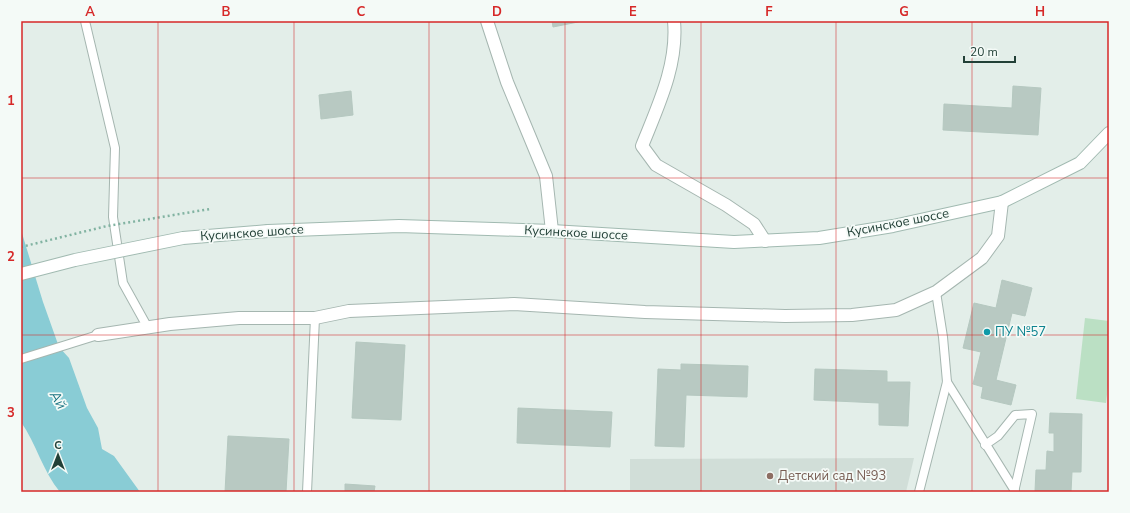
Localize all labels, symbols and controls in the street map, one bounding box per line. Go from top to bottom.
text: A [85,3,95,21]
text: B [222,3,231,21]
text: C [357,3,366,21]
text: D [492,3,502,21]
text: E [629,3,637,21]
text: F [765,3,773,21]
text: G [899,3,909,21]
text: H [1035,3,1045,21]
scale bar [964,38,1015,64]
text: 20 m [970,44,998,60]
text: 1 [7,92,15,110]
street label: Кусинское шоссе [845,204,951,242]
street label: Кусинское шоссе [200,220,304,246]
street label: Кусинское шоссе [524,221,628,245]
text: 2 [7,248,15,266]
place label: ПУ №57 [995,323,1046,341]
marker: ПУ №57 [982,327,992,337]
water label: Ай [45,386,71,413]
text: 3 [7,404,15,422]
north arrow [38,435,78,475]
text: С [54,438,62,453]
place label: Детский сад №93 [778,467,886,485]
marker: Детский сад №93 [765,471,775,481]

